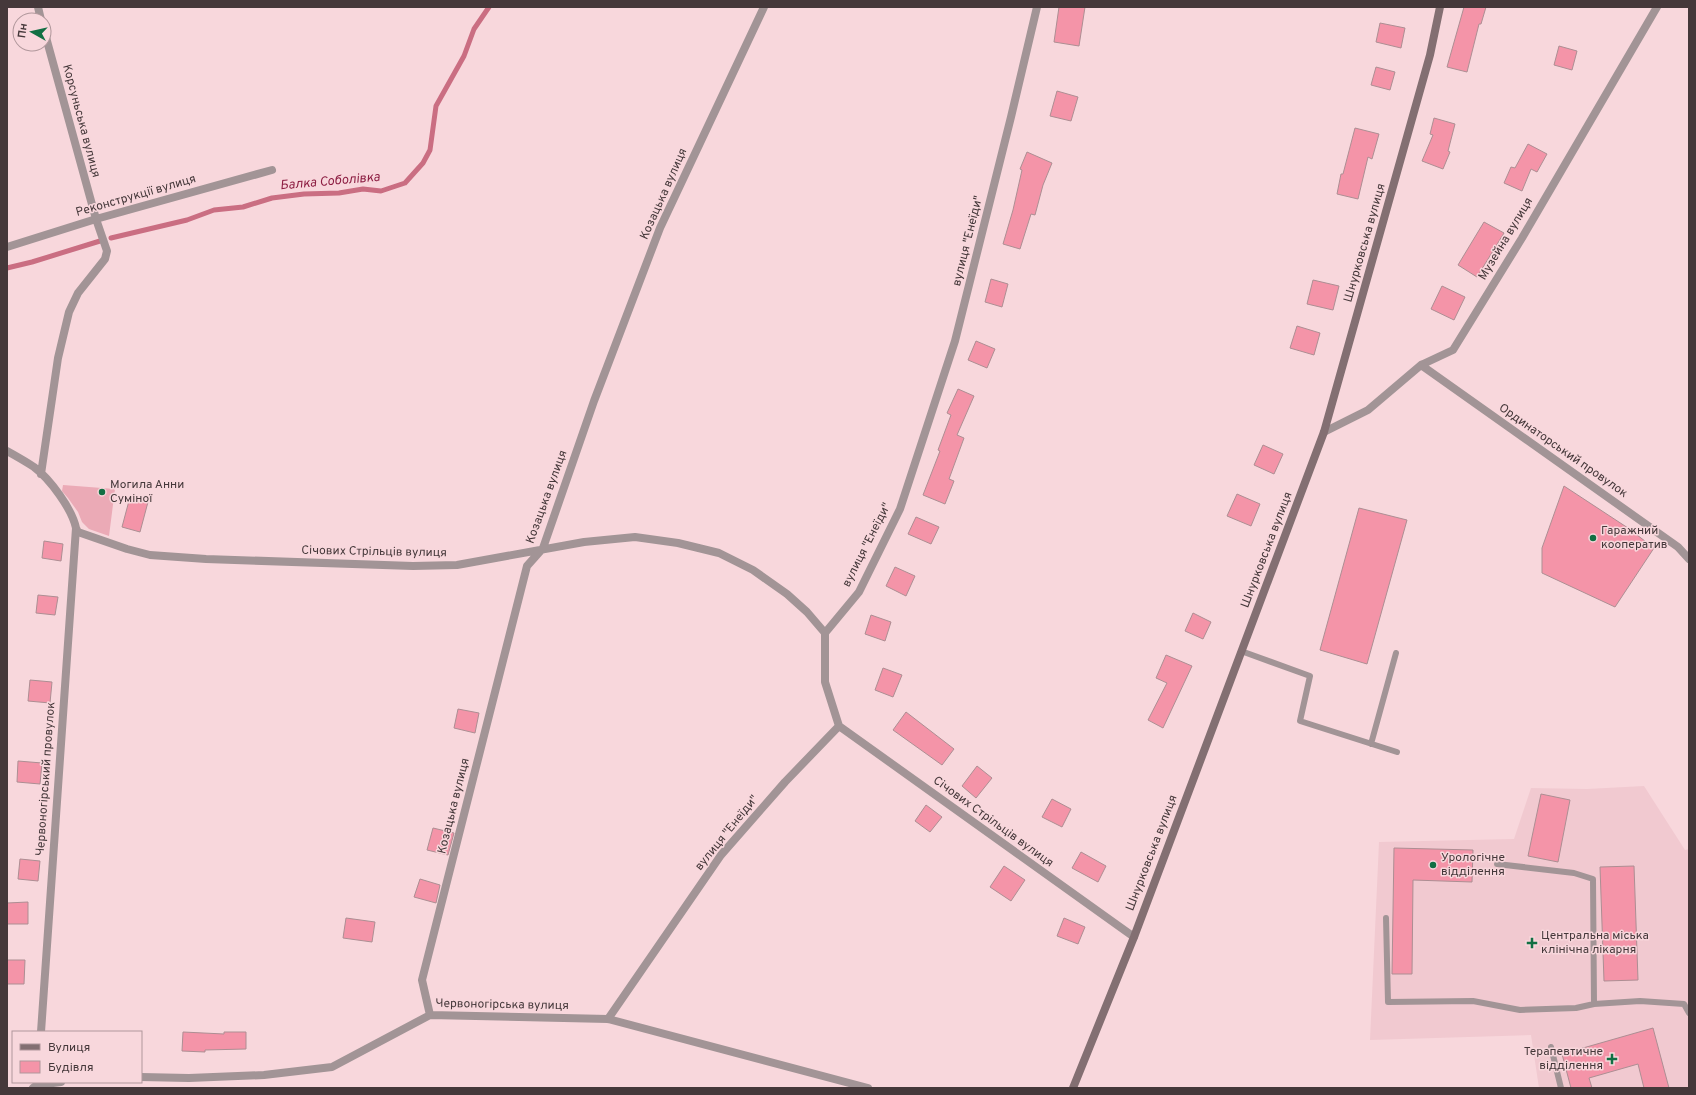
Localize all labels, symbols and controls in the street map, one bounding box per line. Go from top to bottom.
north arrow [12,12,52,52]
text: Пн [15,22,31,39]
street label: Корсуньська вулиця [58,63,104,179]
street label: Козацька вулиця [637,146,691,242]
water label: Балка Соболівка [279,170,381,194]
street label: Реконструкції вулиця [74,171,198,221]
street label: Шнурковська вулиця [1340,182,1390,304]
street label: вулиця "Енеїди" [949,194,987,288]
street label: Музейна вулиця [1475,195,1537,283]
street label: Ординаторський провулок [1495,400,1631,502]
street label: Козацька вулиця [523,448,571,546]
place label: Могила Анни Суміної [110,477,184,507]
marker: Могила Анни Суміної [97,487,107,497]
street label: Шнурковська вулиця [1238,490,1296,610]
street label: вулиця "Енеїди" [839,500,895,590]
place label: Гаражний кооператив [1601,523,1667,553]
marker: Гаражний кооператив [1588,533,1598,543]
street label: Січових Стрільців вулиця [301,543,447,561]
street label: Червоногірський провулок [33,701,59,857]
street label: Козацька вулиця [434,756,474,856]
street label: Січових Стрільців вулиця [929,773,1057,871]
street label: вулиця "Енеїди" [692,792,762,874]
street label: Шнурковська вулиця [1123,793,1181,913]
place label: Урологічне відділення [1441,850,1505,880]
marker: Урологічне відділення [1428,860,1438,870]
place label: Центральна міська клінічна лікарня [1541,928,1649,958]
marker: Центральна міська клінічна лікарня [1526,937,1538,949]
street label: Червоногірська вулиця [435,996,569,1014]
legend [12,1031,142,1083]
text: Вулиця [48,1040,90,1056]
place label: Терапевтичне відділення [1524,1044,1603,1074]
marker: Терапевтичне відділення [1606,1053,1618,1065]
text: Будівля [48,1060,94,1076]

